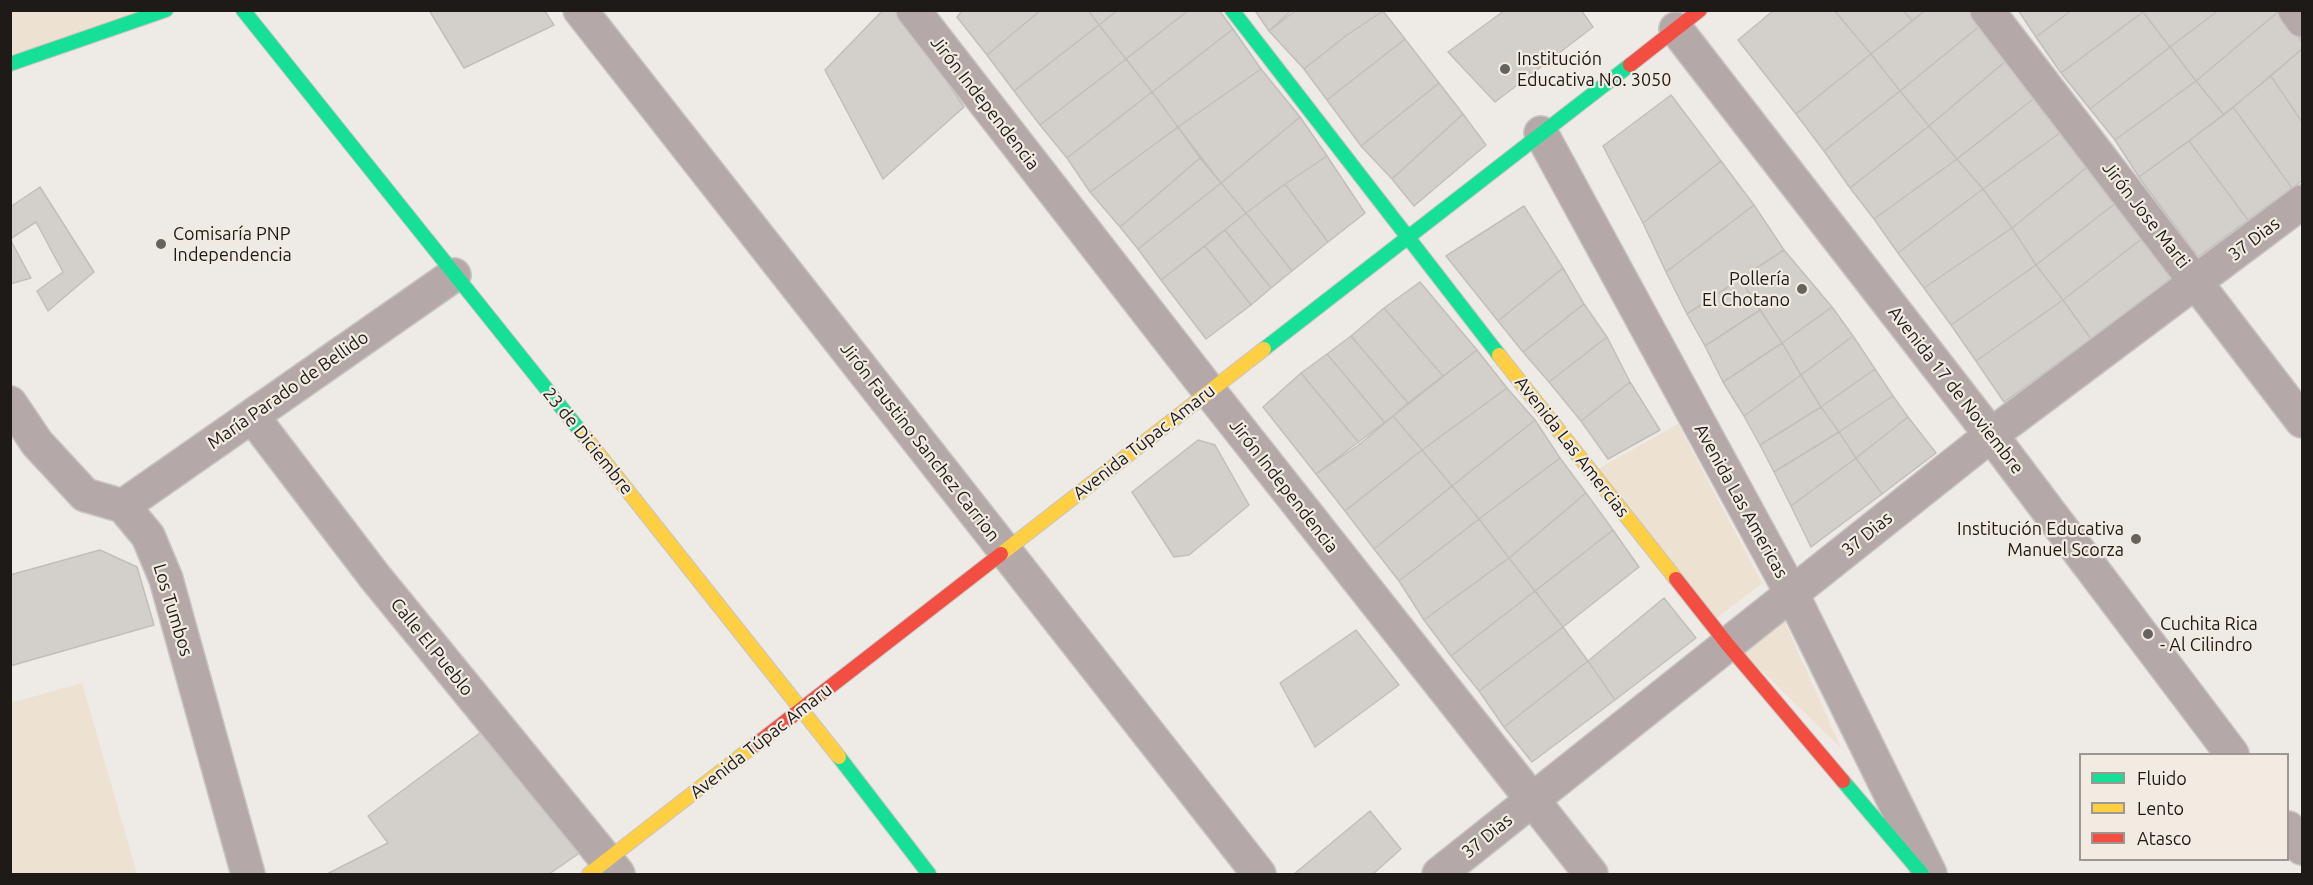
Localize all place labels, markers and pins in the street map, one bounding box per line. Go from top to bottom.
place label: Institución Educativa No. 3050 [1517,48,1671,90]
marker: Institución Educativa No. 3050 [1498,62,1512,76]
place label: Comisaría PNP Independencia [173,223,292,266]
marker: Comisaría PNP Independencia [154,237,168,251]
place label: Pollería El Chotano [1702,268,1790,310]
marker: Pollería El Chotano [1795,282,1809,296]
place label: Institución Educativa Manuel Scorza [1957,518,2124,560]
marker: Institución Educativa Manuel Scorza [2129,532,2143,546]
place label: Cuchita Rica - Al Cilindro [2160,613,2258,656]
marker: Cuchita Rica - Al Cilindro [2141,627,2155,641]

